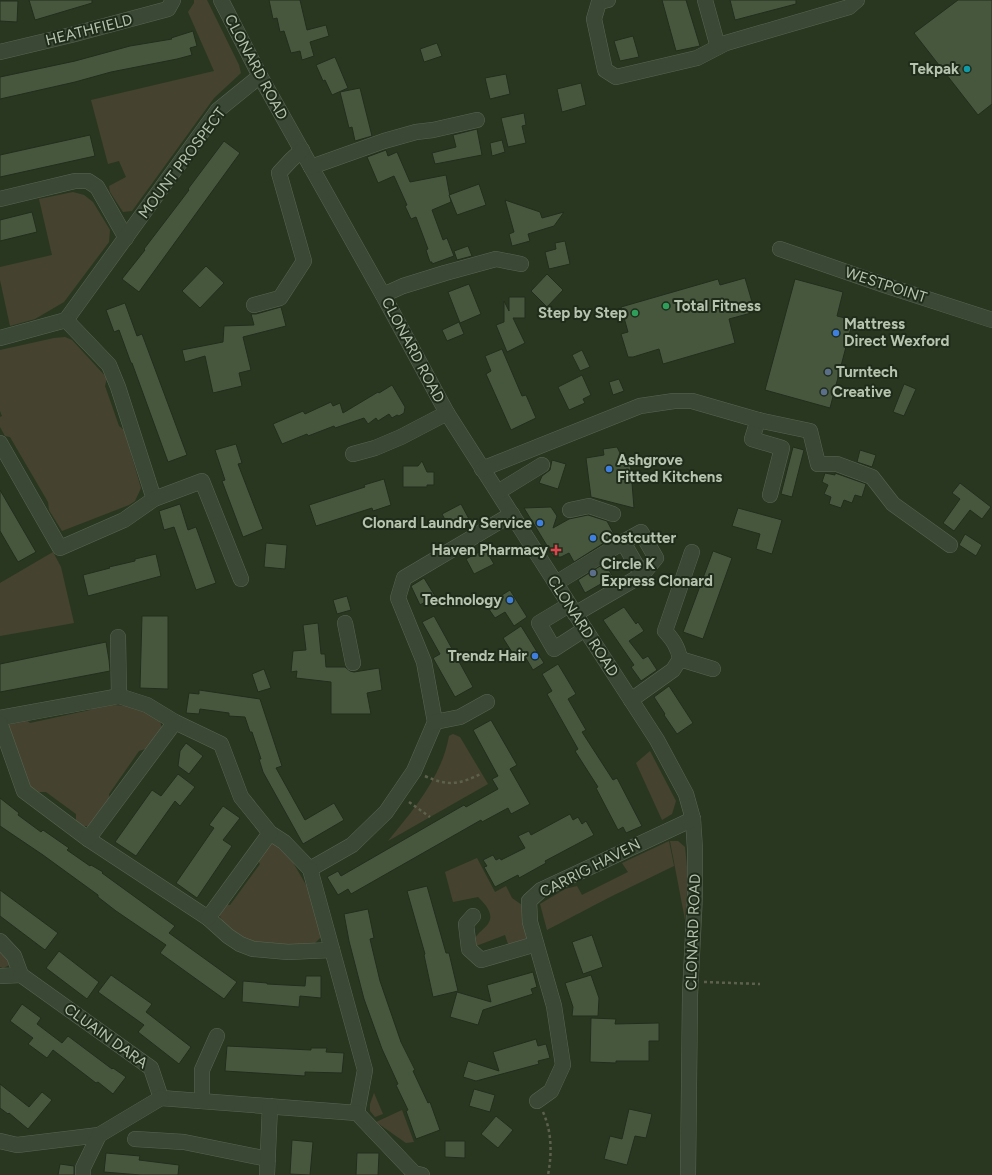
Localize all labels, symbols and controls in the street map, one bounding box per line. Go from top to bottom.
street label: HEATHFIELD [44,11,134,49]
street label: CLONARD ROAD [221,11,291,123]
place label: Tekpak [910,60,959,78]
marker: Tekpak [962,64,972,74]
street label: MOUNT PROSPECT [134,103,230,222]
street label: WESTPOINT [843,263,930,307]
street label: CLONARD ROAD [378,294,448,406]
place label: Total Fitness [674,297,761,315]
marker: Total Fitness [661,301,671,311]
place label: Step by Step [538,304,627,322]
marker: Step by Step [630,308,640,318]
place label: Mattress Direct Wexford [844,315,950,350]
marker: Mattress Direct Wexford [831,328,841,338]
place label: Turntech [836,363,898,381]
marker: Turntech [823,367,833,377]
place label: Creative [832,383,892,401]
marker: Creative [819,387,829,397]
place label: Ashgrove Fitted Kitchens [617,451,722,486]
marker: Ashgrove Fitted Kitchens [604,464,614,474]
place label: Clonard Laundry Service [362,514,533,532]
marker: Clonard Laundry Service [535,518,545,528]
place label: Costcutter [601,529,676,547]
marker: Costcutter [588,533,598,543]
place label: Haven Pharmacy [432,541,548,559]
marker: Haven Pharmacy [551,545,561,555]
place label: Circle K Express Clonard [601,555,713,590]
marker: Circle K Express Clonard [588,568,598,578]
street label: CLONARD ROAD [544,572,622,680]
place label: Technology [422,591,502,609]
marker: Technology [505,595,515,605]
place label: Trendz Hair [448,647,527,665]
marker: Trendz Hair [530,651,540,661]
street label: CARRIG HAVEN [537,835,643,901]
street label: CLONARD ROAD [682,873,704,991]
street label: CLUAIN DARA [61,1000,151,1072]

